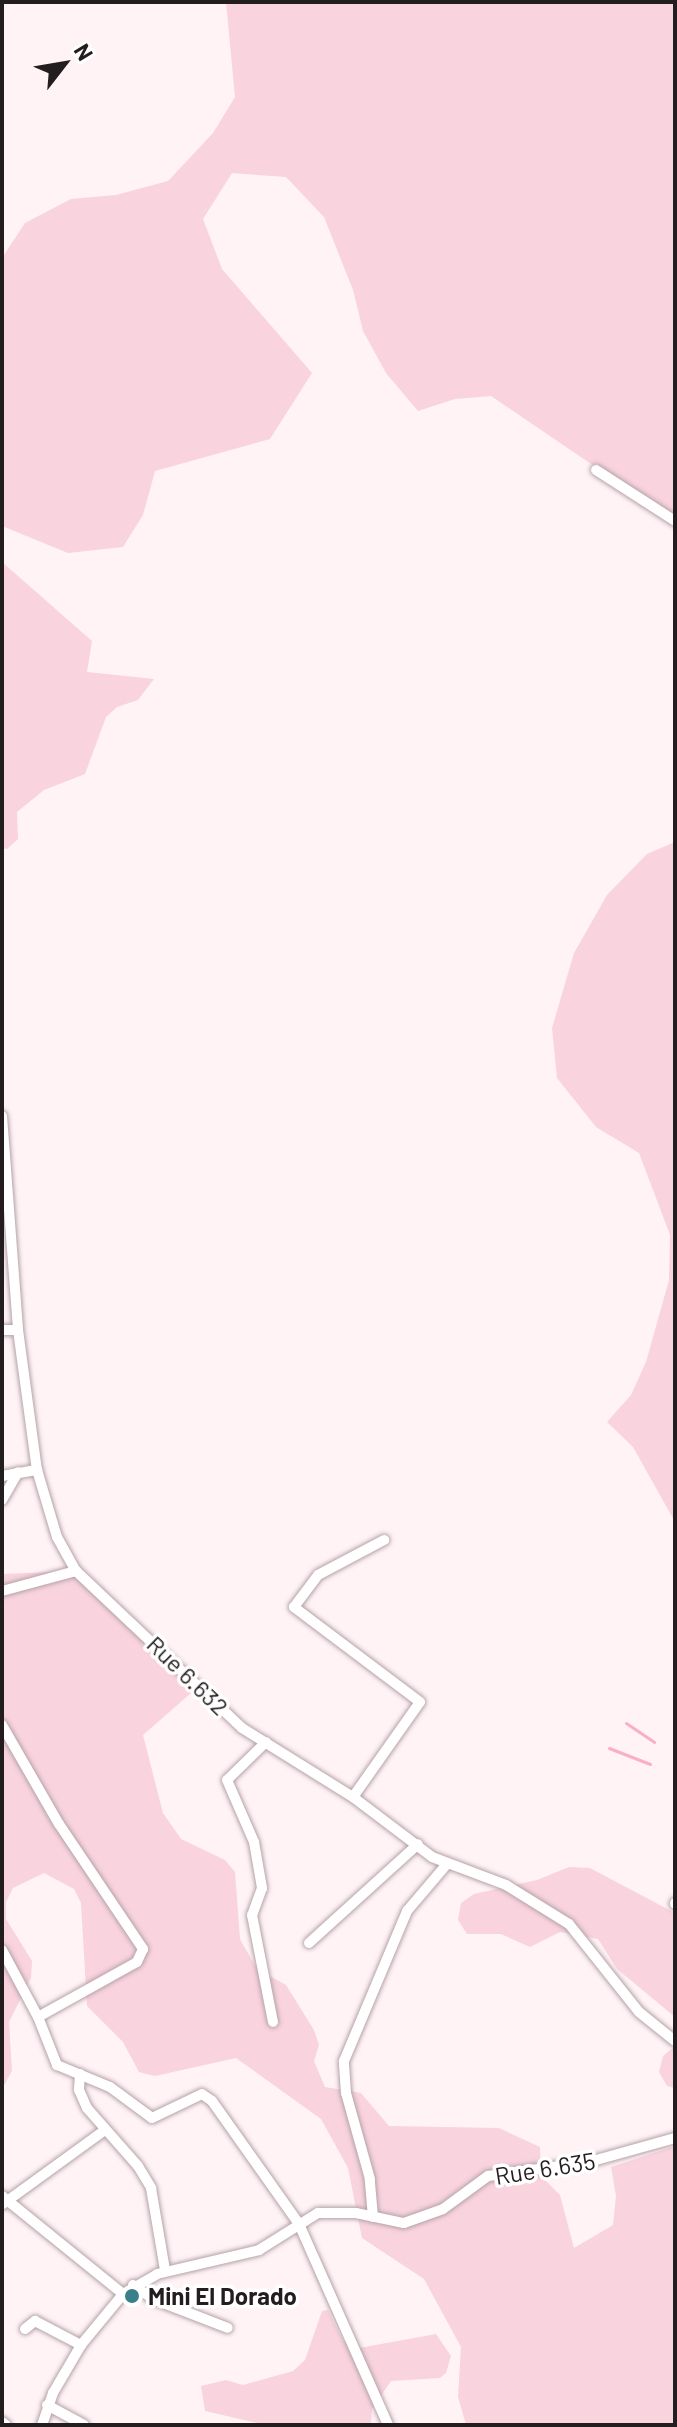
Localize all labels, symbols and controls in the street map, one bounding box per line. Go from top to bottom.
north arrow [24,24,104,104]
text: N [70,39,99,65]
street label: Rue 6.632 [141,1629,235,1721]
street label: Rue 6.635 [493,2146,597,2190]
place label: Mini El Dorado [148,2282,297,2310]
marker: Mini El Dorado [123,2287,141,2305]

